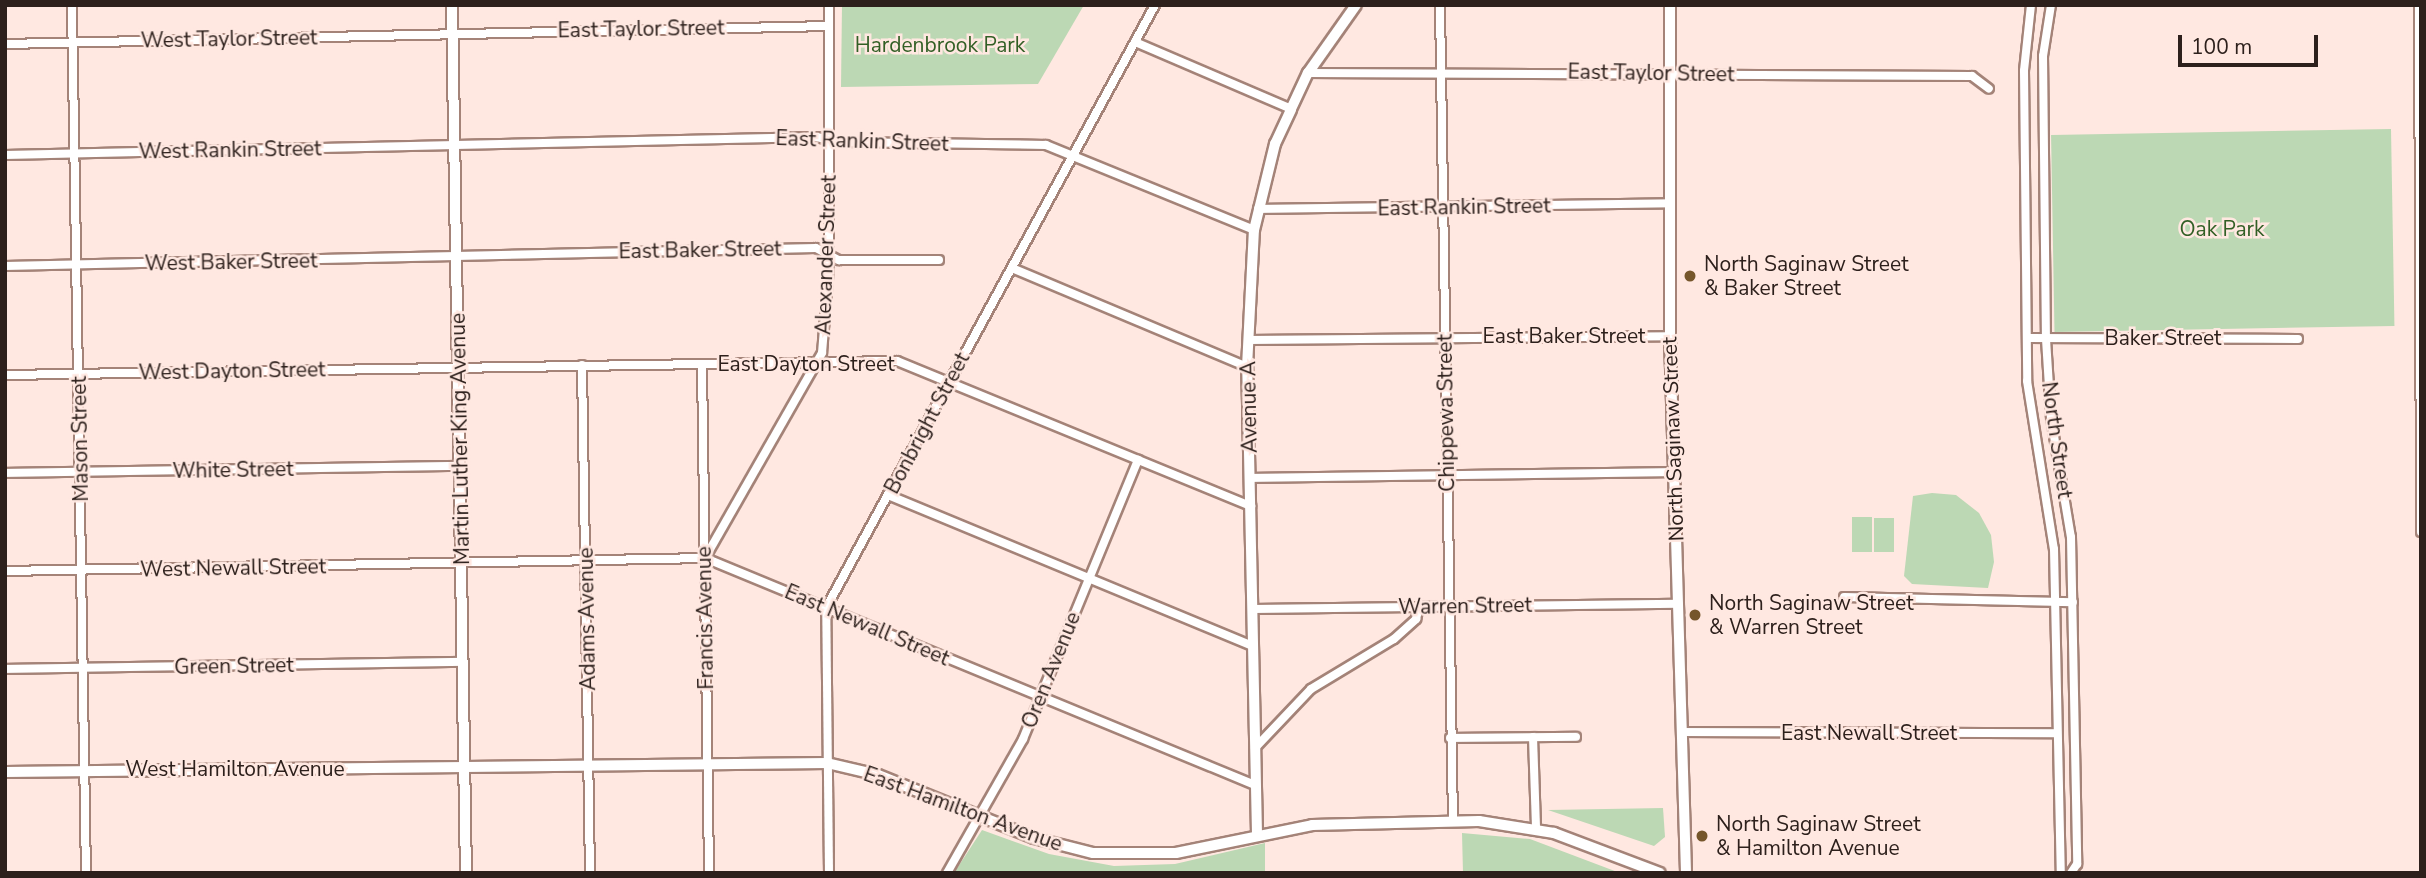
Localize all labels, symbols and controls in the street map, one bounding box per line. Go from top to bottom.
street label: East Taylor Street [557,15,725,43]
scale bar [2181,21,2321,65]
street label: West Taylor Street [140,25,318,53]
park label: Hardenbrook Park [855,32,1025,58]
text: 100 m [2191,33,2252,61]
street label: East Taylor Street [1567,59,1735,87]
street label: East Rankin Street [775,125,949,157]
street label: West Rankin Street [138,136,322,164]
street label: Alexander Street [811,175,841,335]
street label: East Rankin Street [1377,193,1551,221]
park label: Oak Park [2179,216,2265,242]
street label: East Baker Street [618,236,782,264]
street label: West Baker Street [144,248,318,276]
place label: North Saginaw Street & Baker Street [1704,251,1908,301]
marker: North Saginaw Street & Baker Street [1682,268,1698,284]
street label: Martin Luther King Avenue [445,313,475,565]
street label: East Baker Street [1483,323,1645,349]
street label: Baker Street [2105,325,2221,351]
street label: Chippewa Street [1432,334,1460,492]
street label: North Saginaw Street [1657,336,1689,542]
street label: Bonbright Street [879,348,975,498]
street label: East Dayton Street [717,351,895,377]
street label: West Dayton Street [138,357,326,385]
street label: Avenue A [1236,361,1262,453]
street label: Mason Street [66,376,94,502]
street label: North Street [2036,380,2078,500]
street label: White Street [172,456,294,484]
street label: Francis Avenue [691,546,719,690]
street label: Adams Avenue [573,547,601,691]
street label: West Newall Street [140,554,326,582]
street label: East Newall Street [781,579,953,671]
place label: North Saginaw Street & Warren Street [1709,590,1913,640]
street label: Warren Street [1398,592,1532,620]
marker: North Saginaw Street & Warren Street [1687,607,1703,623]
street label: Oren Avenue [1016,608,1086,732]
street label: Green Street [174,652,294,680]
street label: East Newall Street [1781,720,1957,746]
street label: West Hamilton Avenue [125,756,345,782]
street label: East Hamilton Avenue [860,761,1066,857]
place label: North Saginaw Street & Hamilton Avenue [1716,811,1920,861]
marker: North Saginaw Street & Hamilton Avenue [1694,828,1710,844]

